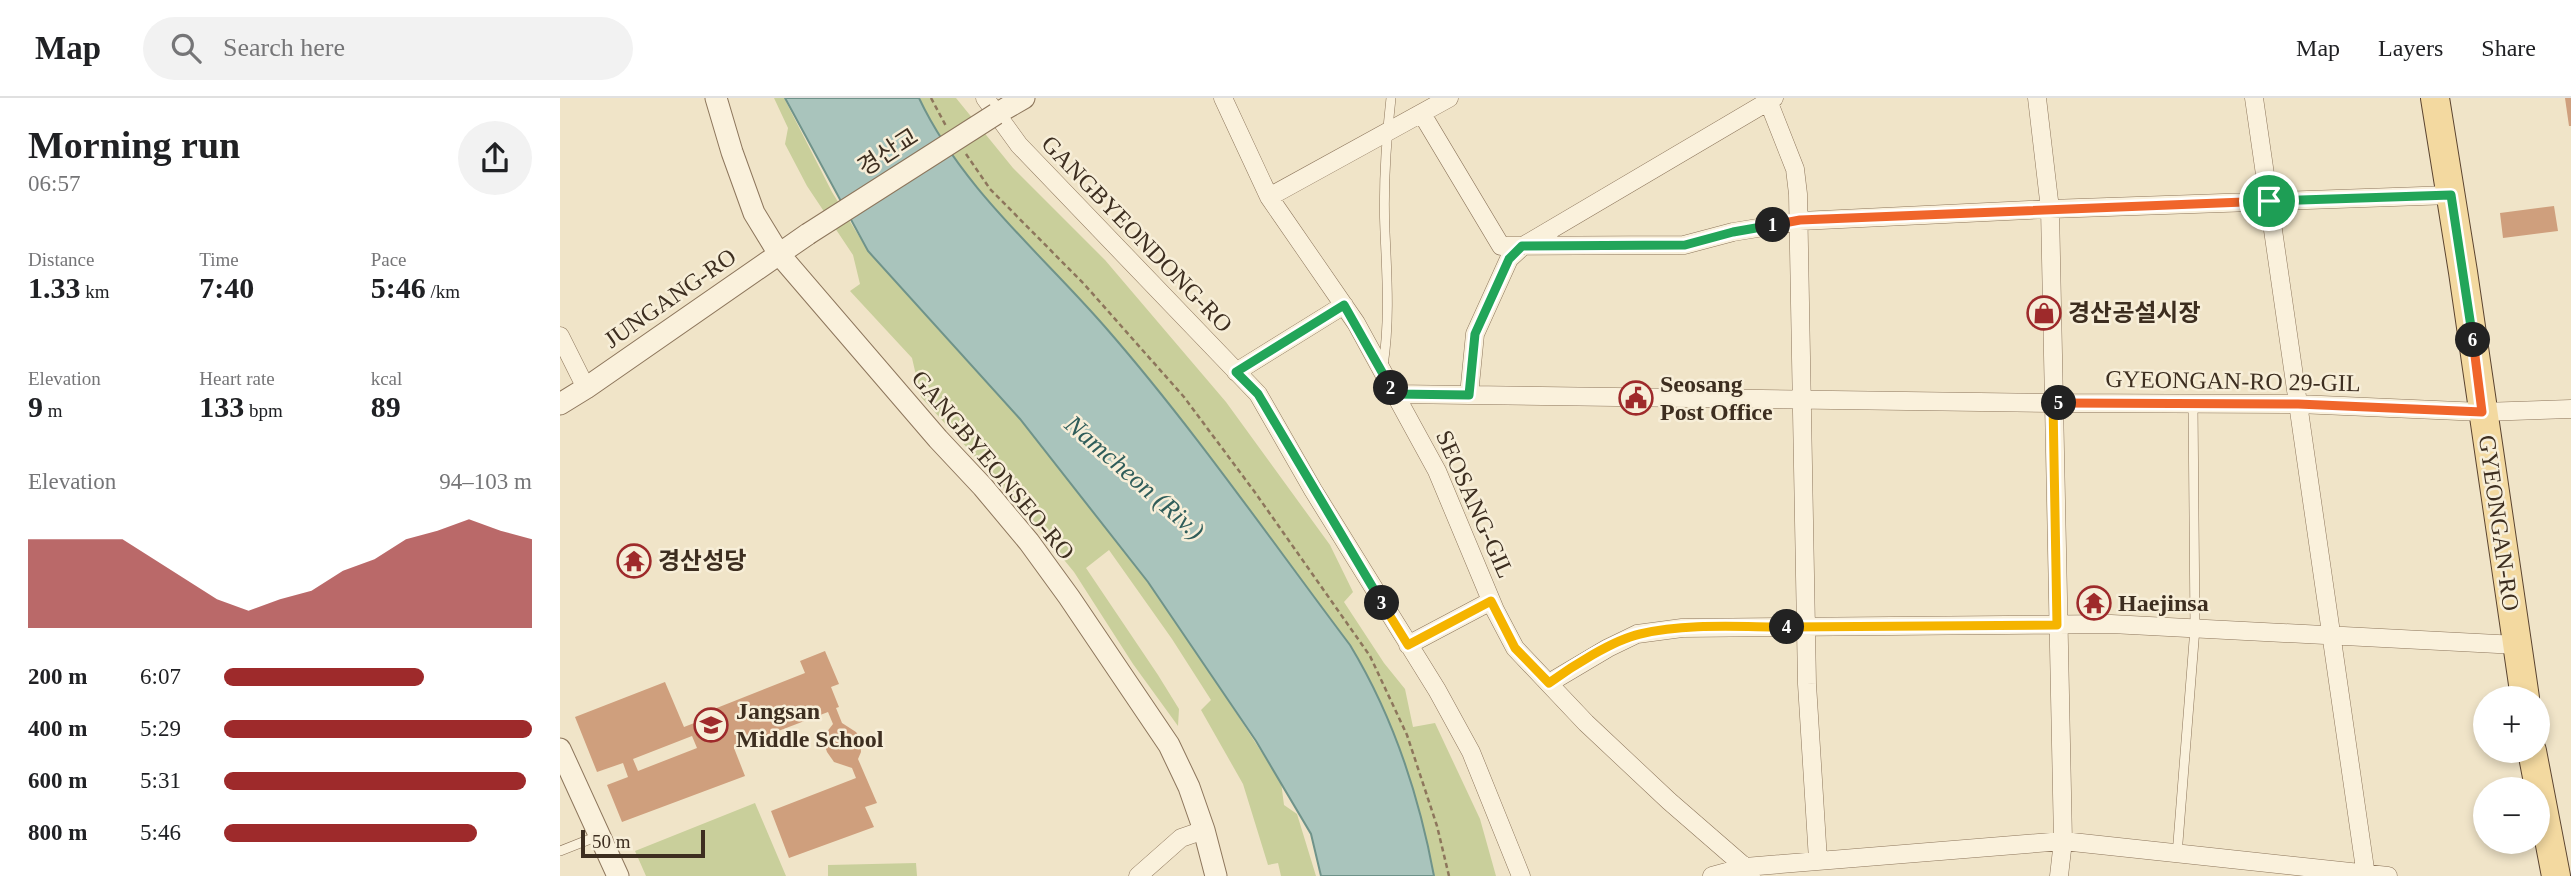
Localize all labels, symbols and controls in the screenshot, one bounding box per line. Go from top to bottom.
search box [143,17,633,80]
icon: search [167,29,205,67]
text: Map [35,30,101,66]
text: Search here [223,33,345,62]
text: Map [2296,35,2340,61]
text: Layers [2378,35,2443,61]
text: Share [2481,35,2536,61]
button: share [458,121,532,195]
street label: 경산교 [853,123,923,181]
text: Morning run [28,124,240,166]
street label: GANGBYEONDONG-RO [1036,130,1238,338]
text: 06:57 [28,171,80,196]
pin [2239,171,2299,231]
icon: arrive [2250,182,2288,220]
pin: 1 [1756,208,1790,242]
text: 1 [1768,214,1777,235]
street label: JUNGANG-RO [599,243,741,353]
text: Distance [28,249,94,270]
text: Time [199,249,239,270]
text: Pace [371,249,407,270]
text: 1.33 [28,271,81,304]
text: 7:40 [199,271,254,304]
text: 5:46 [371,271,426,304]
text: km [81,281,110,302]
text: /km [426,281,460,302]
shop icon: 경산공설시장 [2025,294,2063,332]
place label: 경산공설시장 [2068,300,2200,326]
pin: 6 [2456,322,2490,358]
text: 6 [2468,329,2477,350]
street label: GANGBYEONSEO-RO [906,365,1080,565]
street label: GYEONGAN-RO 29-GIL [2105,366,2361,396]
text: Elevation [28,368,101,389]
text: Heart rate [199,368,275,389]
text: kcal [371,368,402,389]
pin: 2 [1374,370,1408,406]
place label: Seosang Post Office [1660,371,1773,425]
text: 2 [1386,377,1395,398]
public building icon: Seosang Post Office [1617,379,1655,417]
pin: 5 [2042,386,2076,420]
text: 9 [28,390,43,423]
text: 133 [199,390,244,423]
text: 89 [371,390,401,423]
text: 5 [2054,392,2063,413]
text: m [43,400,63,421]
text: bpm [244,400,283,421]
water label: Namcheon (Riv.) [1059,409,1210,545]
street label: SEOSANG-GIL [1431,426,1519,582]
street label: GYEONGAN-RO [2474,433,2524,613]
text: Elevation [28,469,116,494]
text: 94–103 m [439,469,532,494]
temple icon: 경산성당 [615,542,653,580]
place label: 경산성당 [658,548,746,574]
temple icon: Haejinsa [2075,584,2113,622]
pin: 3 [1364,586,1400,620]
place label: Haejinsa [2118,590,2209,616]
text: 3 [1377,592,1386,613]
pin: 4 [1770,610,1804,644]
text: 4 [1782,616,1791,637]
text: 200 m [28,664,87,689]
text: 6:07 [140,664,181,689]
map controls [2473,686,2550,854]
button: + [2473,686,2550,763]
place label: Jangsan Middle School [736,698,884,752]
school or university icon: Jangsan Middle School [692,706,730,744]
text: 400 m [28,716,87,741]
text: 5:29 [140,716,181,741]
text: 600 m [28,768,87,793]
text: 5:31 [140,768,181,793]
button: − [2473,777,2550,854]
text: 800 m [28,820,87,845]
text: 5:46 [140,820,181,845]
scale bar [581,827,705,859]
text: 50 m [592,831,631,852]

